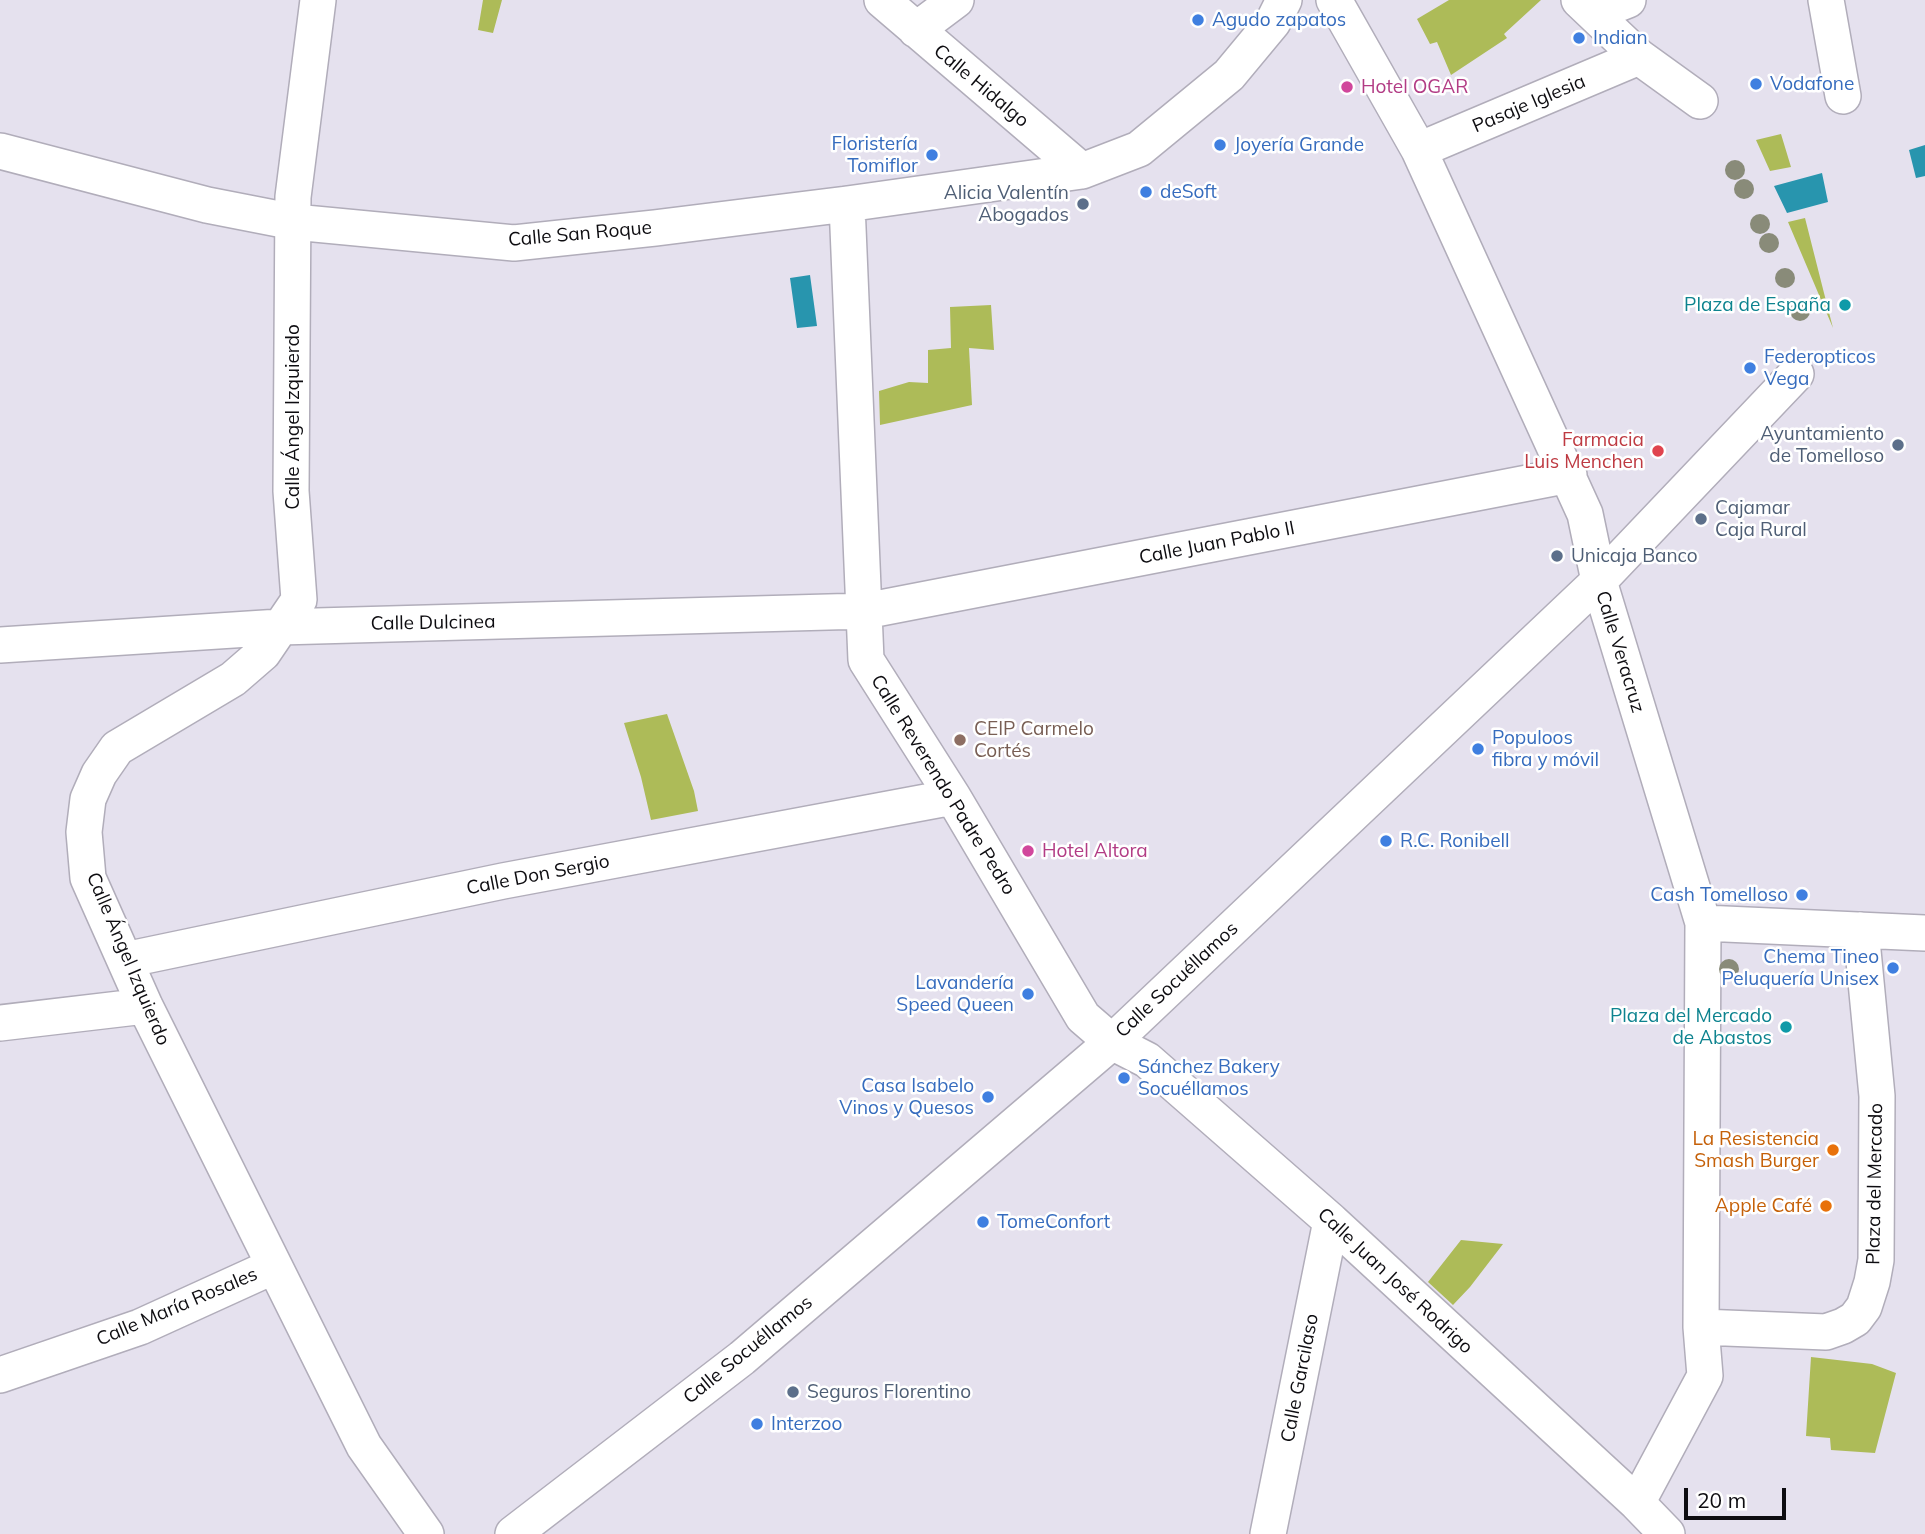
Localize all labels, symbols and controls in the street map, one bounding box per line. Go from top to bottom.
place label: Agudo zapatos [1212,9,1346,31]
marker: Agudo zapatos [1190,12,1206,28]
place label: Indian [1593,27,1648,49]
marker: Indian [1571,30,1587,46]
street label: Calle Hidalgo [929,40,1033,132]
street label: Pasaje Iglesia [1469,70,1589,138]
place label: Vodafone [1770,73,1854,95]
place label: Hotel OGAR [1361,76,1468,98]
marker: Vodafone [1748,76,1764,92]
marker: Hotel OGAR [1339,79,1355,95]
place label: Floristería Tomiflor [831,133,918,177]
place label: Joyería Grande [1234,134,1364,156]
marker: Joyería Grande [1212,137,1228,153]
marker: Floristería Tomiflor [924,147,940,163]
place label: deSoft [1160,181,1217,203]
place label: Alicia Valentín Abogados [944,182,1069,226]
marker: deSoft [1138,184,1154,200]
marker: Alicia Valentín Abogados [1075,196,1091,212]
street label: Calle San Roque [507,216,653,252]
place label: Plaza de España [1684,294,1831,316]
marker: Plaza de España [1837,297,1853,313]
street label: Calle Ángel Izquierdo [282,324,304,510]
place label: Federopticos Vega [1764,346,1876,390]
marker: Federopticos Vega [1742,360,1758,376]
place label: Ayuntamiento de Tomelloso [1760,423,1884,467]
place label: Farmacia Luis Menchen [1524,429,1644,473]
marker: Ayuntamiento de Tomelloso [1890,437,1906,453]
marker: Farmacia Luis Menchen [1650,443,1666,459]
place label: Cajamar Caja Rural [1715,497,1807,541]
marker: Cajamar Caja Rural [1693,511,1709,527]
street label: Calle Juan Pablo II [1137,517,1297,569]
place label: Unicaja Banco [1571,545,1698,567]
marker: Unicaja Banco [1549,548,1565,564]
street label: Calle Veracruz [1591,588,1649,716]
street label: Calle Dulcinea [370,611,496,635]
street label: Calle Reverendo Padre Pedro [866,671,1020,899]
place label: CEIP Carmelo Cortés [974,718,1094,762]
place label: Populoos fibra y móvil [1492,727,1599,771]
marker: CEIP Carmelo Cortés [952,732,968,748]
marker: Populoos fibra y móvil [1470,741,1486,757]
place label: R.C. Ronibell [1400,830,1510,852]
marker: R.C. Ronibell [1378,833,1394,849]
place label: Hotel Altora [1042,840,1148,862]
marker: Hotel Altora [1020,843,1036,859]
street label: Calle Don Sergio [464,850,612,900]
street label: Calle Ángel Izquierdo [81,869,175,1049]
place label: Cash Tomelloso [1650,884,1788,906]
marker: Cash Tomelloso [1794,887,1810,903]
street label: Calle Socuéllamos [1111,917,1243,1043]
place label: Chema Tineo Peluquería Unisex [1721,946,1879,990]
marker: Chema Tineo Peluquería Unisex [1885,960,1901,976]
place label: Lavandería Speed Queen [896,972,1014,1016]
marker: Lavandería Speed Queen [1020,986,1036,1002]
place label: Plaza del Mercado de Abastos [1610,1005,1772,1049]
marker: Plaza del Mercado de Abastos [1778,1019,1794,1035]
place label: Sánchez Bakery Socuéllamos [1138,1056,1280,1100]
marker: Sánchez Bakery Socuéllamos [1116,1070,1132,1086]
place label: Casa Isabelo Vinos y Quesos [839,1075,974,1119]
marker: Casa Isabelo Vinos y Quesos [980,1089,996,1105]
street label: Plaza del Mercado [1862,1103,1888,1265]
place label: La Resistencia Smash Burger [1692,1128,1819,1172]
marker: La Resistencia Smash Burger [1825,1142,1841,1158]
place label: Apple Café [1715,1195,1812,1217]
marker: Apple Café [1818,1198,1834,1214]
street label: Calle Juan José Rodrigo [1313,1203,1477,1359]
place label: TomeConfort [997,1211,1110,1233]
marker: TomeConfort [975,1214,991,1230]
street label: Calle María Rosales [93,1263,261,1351]
street label: Calle Socuéllamos [679,1291,817,1409]
street label: Calle Garcilaso [1276,1312,1324,1444]
place label: Seguros Florentino [807,1381,971,1403]
marker: Seguros Florentino [785,1384,801,1400]
place label: Interzoo [771,1413,842,1435]
marker: Interzoo [749,1416,765,1432]
scale bar [1687,1474,1788,1518]
text: 20 m [1697,1487,1746,1513]

